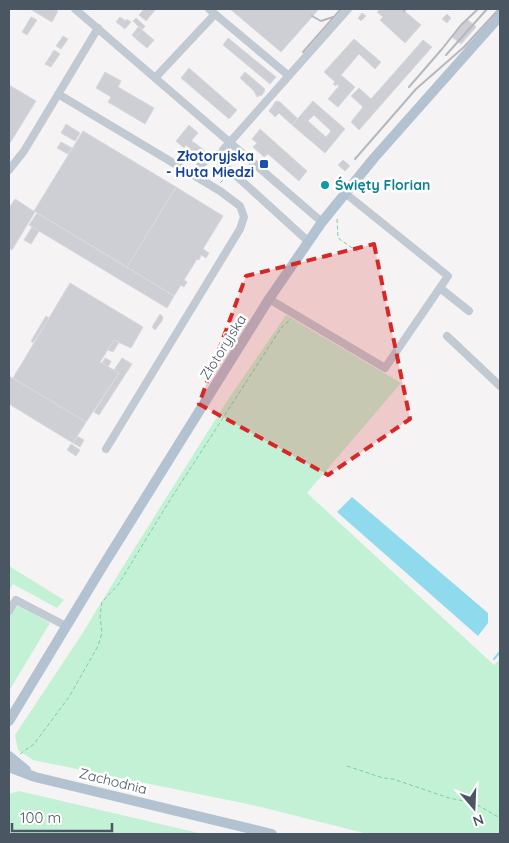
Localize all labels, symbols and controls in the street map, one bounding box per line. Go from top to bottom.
place label: Złotoryjska - Huta Miedzi [166,147,254,181]
marker: Złotoryjska - Huta Miedzi [258,158,270,170]
place label: Święty Florian [335,176,430,194]
marker: Święty Florian [319,179,331,191]
street label: Złotoryjska [196,311,250,383]
street label: Zachodnia [77,764,149,798]
north arrow [449,783,499,833]
scale bar [12,800,112,832]
text: 100 m [20,808,61,827]
text: N [470,810,486,830]

